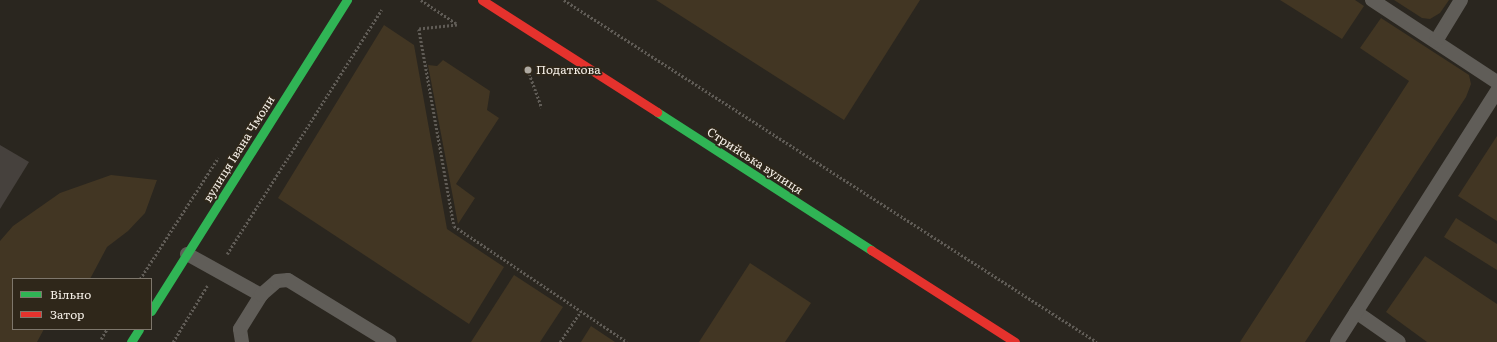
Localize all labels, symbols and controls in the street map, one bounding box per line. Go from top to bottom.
place label: Податкова [536,63,601,77]
marker: Податкова [523,65,533,75]
street label: вулиця Івана Чмоли [200,93,278,205]
street label: Стрийська вулиця [704,125,806,197]
legend [12,278,152,330]
text: Вільно [50,285,91,303]
text: Затор [50,305,85,323]

